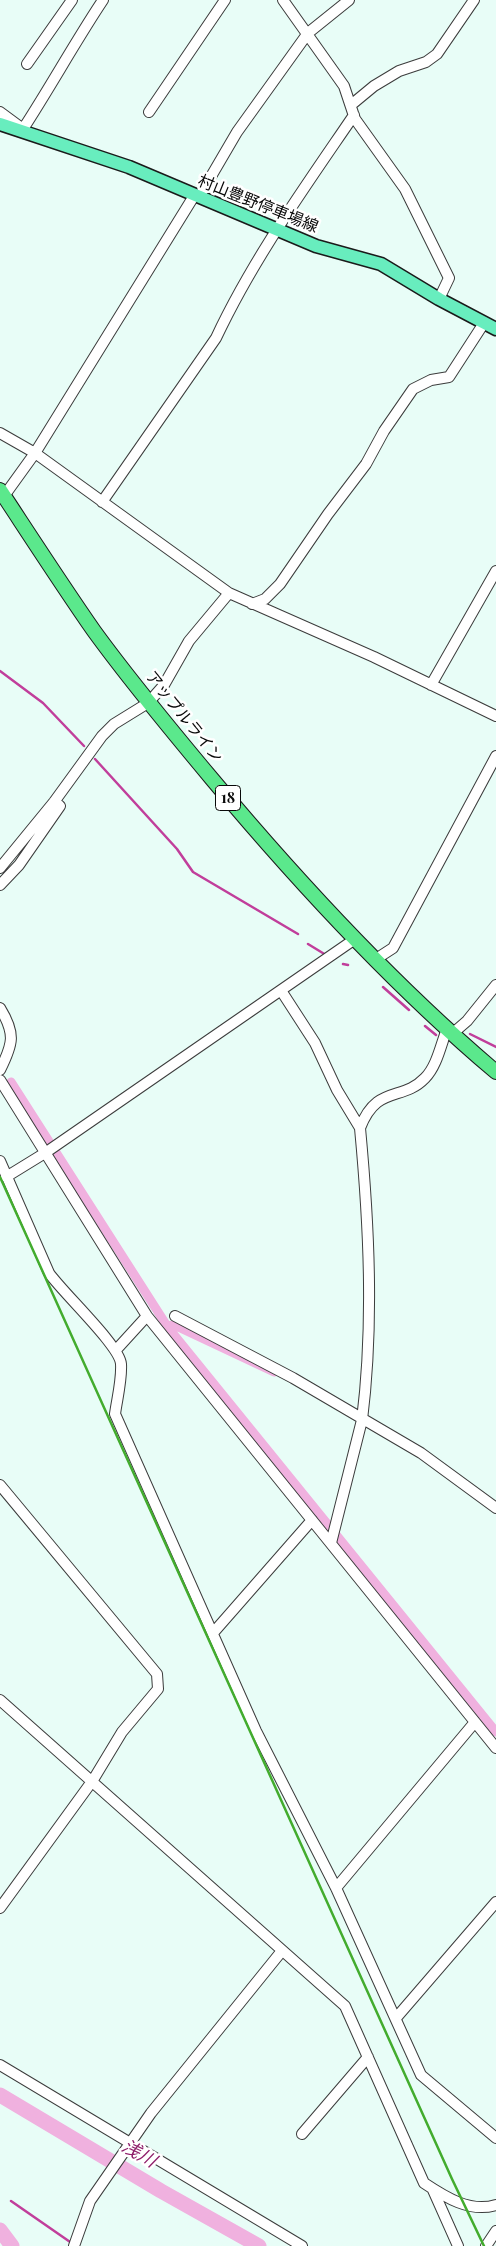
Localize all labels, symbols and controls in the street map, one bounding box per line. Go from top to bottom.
street label: 村山豊野停車場線 [195,171,321,237]
street label: アップルライン [141,667,227,767]
road number: 18 [216,786,240,810]
water label: 浅川 [118,2136,160,2172]

